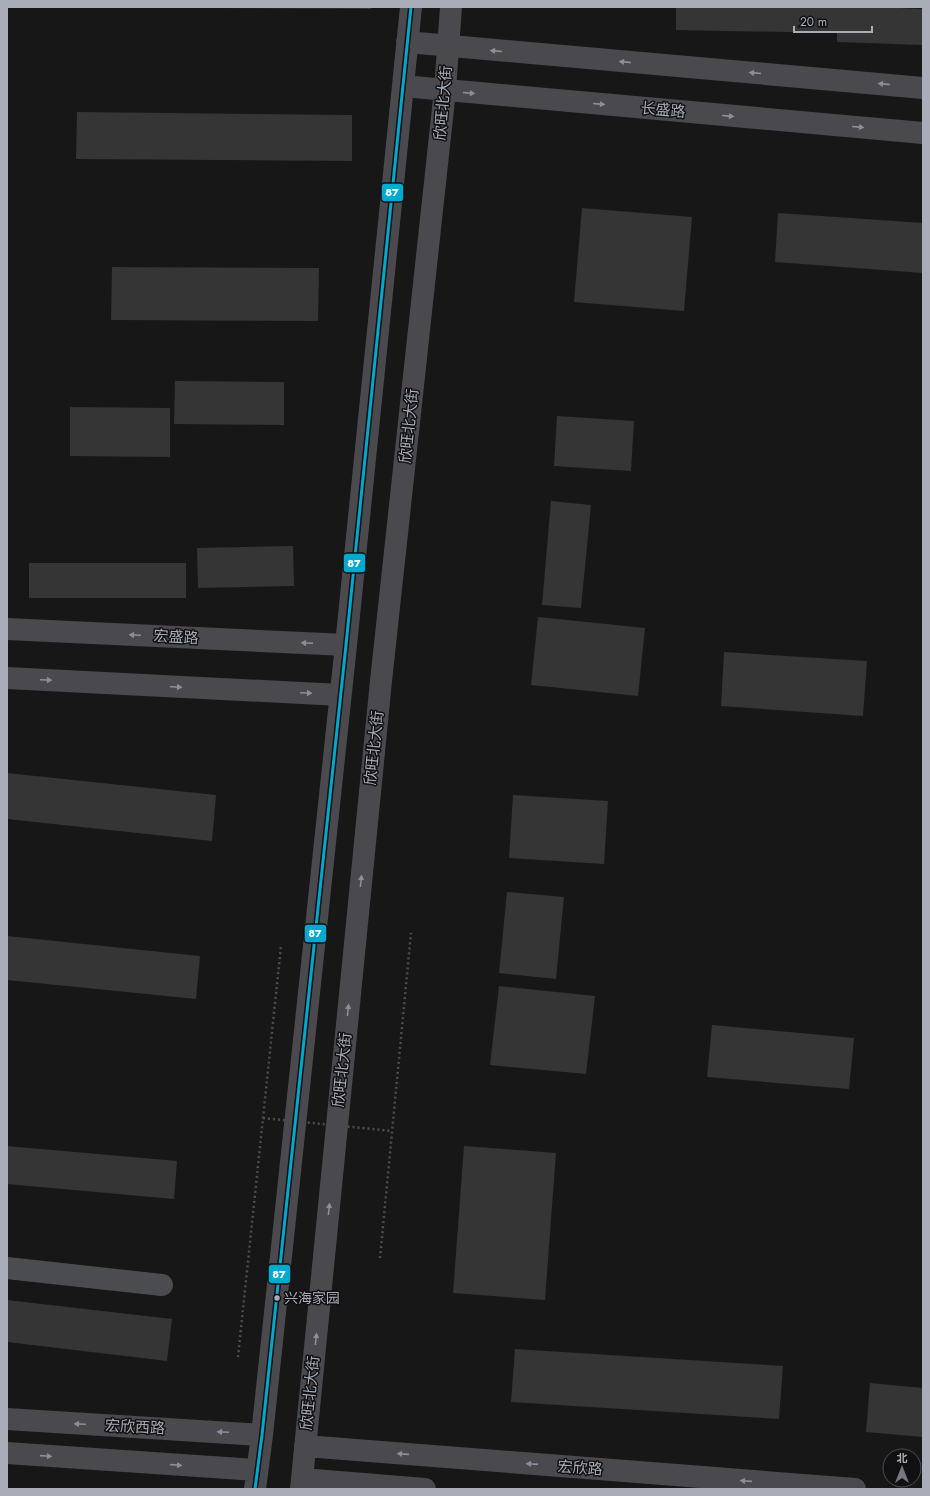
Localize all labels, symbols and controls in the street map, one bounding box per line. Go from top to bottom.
scale bar [794,8,872,34]
text: 20 m [800,13,827,31]
one-way arrow [490,47,502,54]
one-way arrow [619,59,631,65]
street label: 欣旺北大街 [429,65,457,141]
one-way arrow [749,70,761,77]
one-way arrow [878,81,890,88]
one-way arrow [463,89,475,96]
street label: 长盛路 [640,97,686,123]
one-way arrow [593,101,605,107]
one-way arrow [722,112,734,119]
one-way arrow [852,124,864,131]
line badge: 87 [381,183,404,202]
text: 87 [385,184,399,200]
street label: 欣旺北大街 [394,388,424,464]
line badge: 87 [343,553,366,573]
text: 87 [347,555,361,571]
street label: 宏盛路 [153,625,199,649]
one-way arrow [129,632,141,639]
one-way arrow [301,640,313,647]
one-way arrow [40,677,53,683]
one-way arrow [170,683,182,690]
one-way arrow [300,690,313,696]
street label: 欣旺北大街 [359,710,389,786]
one-way arrow [358,875,364,887]
line badge: 87 [304,924,327,943]
text: 87 [308,925,322,941]
one-way arrow [345,1004,352,1016]
street label: 欣旺北大街 [327,1032,357,1108]
one-way arrow [325,1203,332,1215]
line badge: 87 [268,1264,291,1284]
text: 87 [272,1266,286,1282]
place label: 兴海家园 [284,1288,340,1308]
marker: 兴海家园 [272,1293,282,1303]
one-way arrow [312,1333,319,1345]
street label: 欣旺北大街 [295,1355,325,1431]
street label: 宏欣西路 [104,1414,166,1440]
one-way arrow [74,1420,86,1427]
one-way arrow [217,1429,229,1436]
north arrow [882,1448,922,1488]
text: 北 [897,1450,908,1466]
one-way arrow [397,1451,409,1457]
one-way arrow [40,1452,52,1459]
street label: 宏欣路 [557,1455,603,1481]
one-way arrow [170,1461,182,1468]
one-way arrow [526,1461,539,1467]
one-way arrow [740,1477,752,1484]

